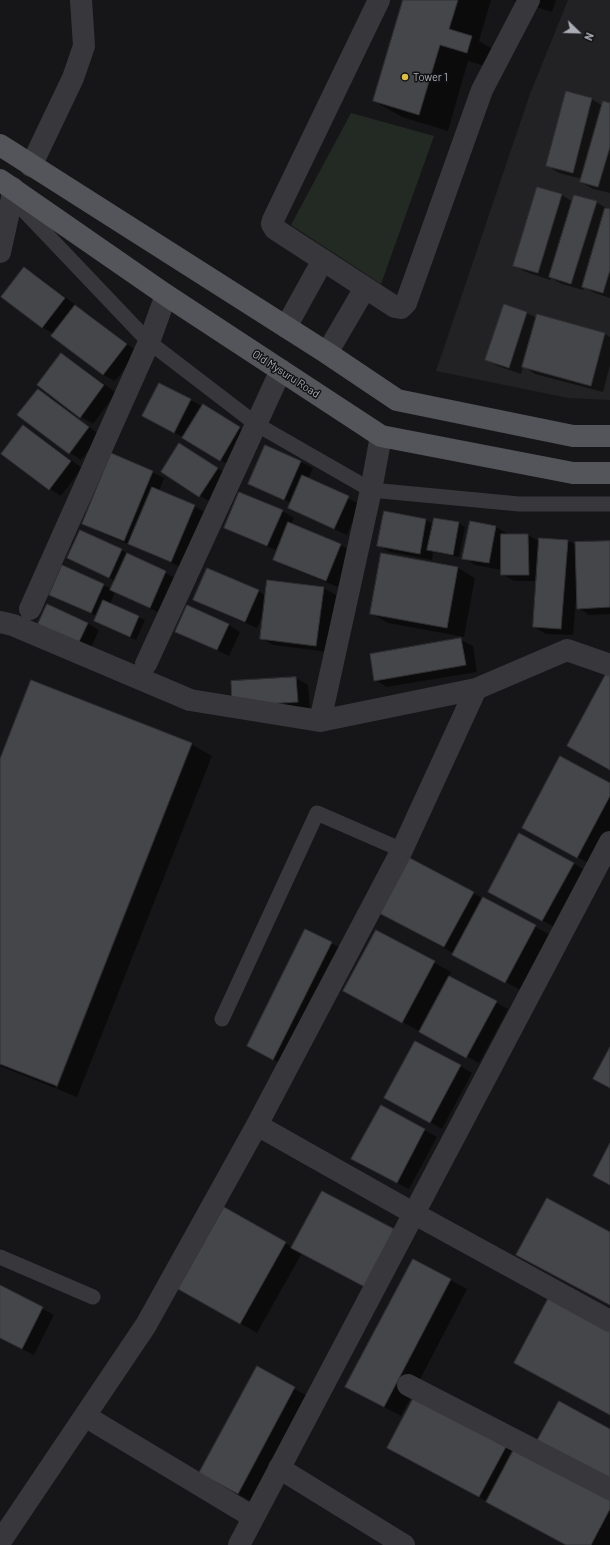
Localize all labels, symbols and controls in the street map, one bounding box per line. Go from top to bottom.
north arrow [558,12,598,52]
text: N [582,31,597,43]
place label: Tower 1 [413,70,448,84]
marker: Tower 1 [400,72,410,82]
street label: Old Mysuru Road [250,347,322,401]

